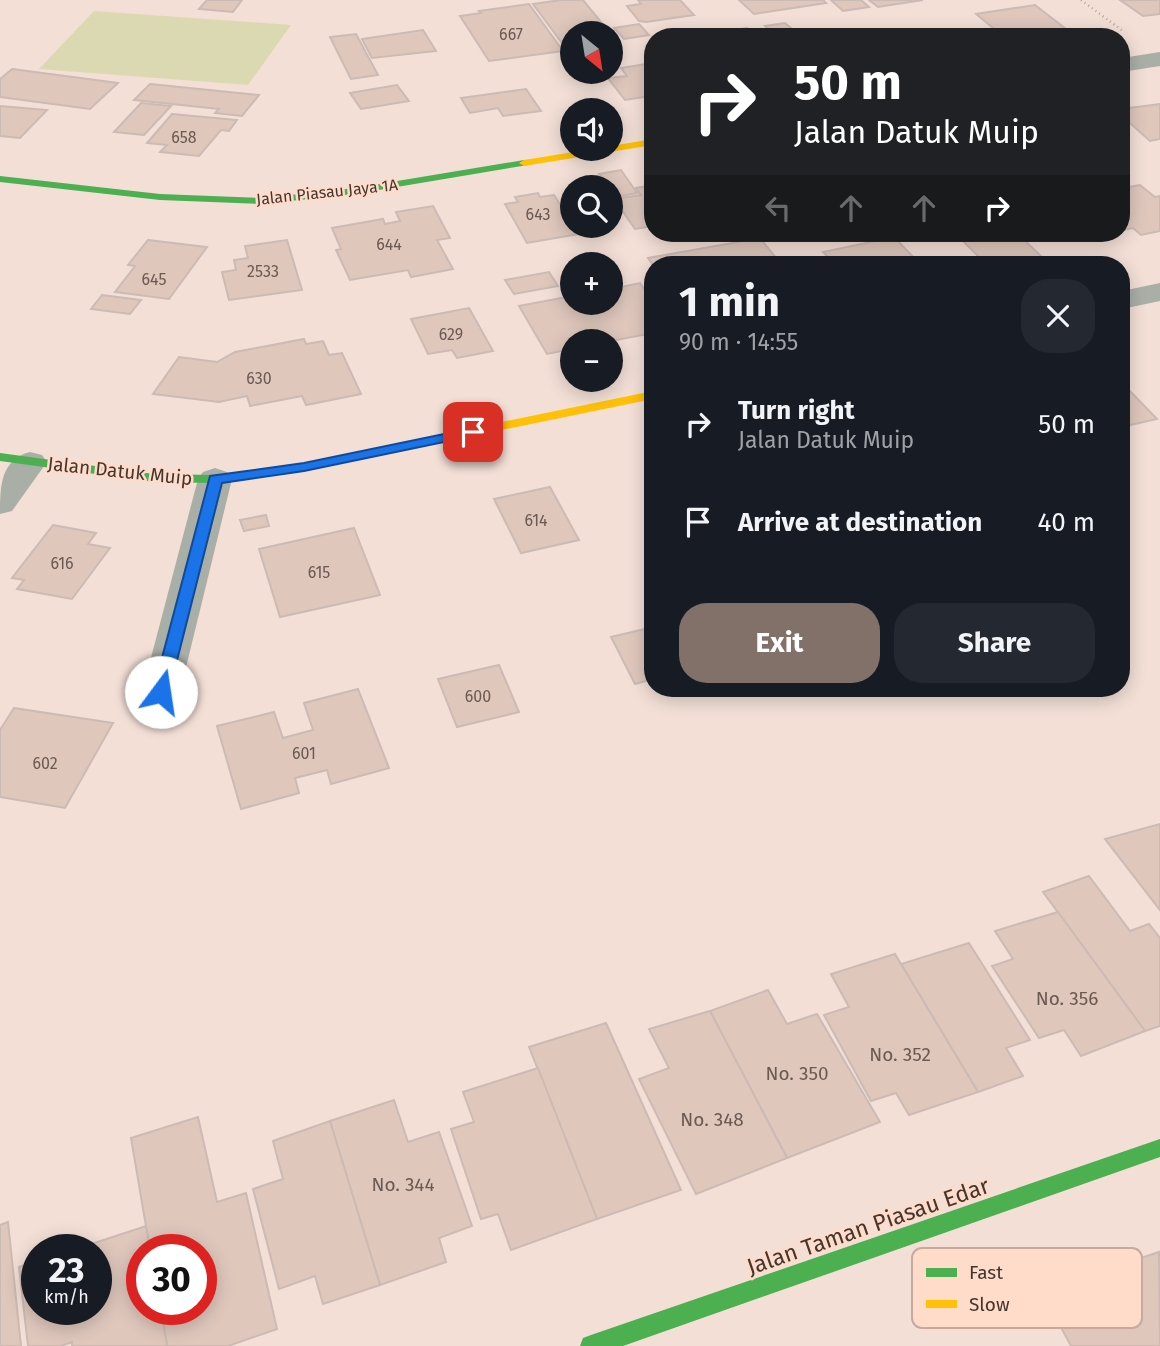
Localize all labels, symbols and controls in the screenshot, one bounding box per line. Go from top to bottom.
north arrow [560,21,623,84]
map controls [560,21,623,392]
house number: 667 [499,25,523,44]
text: 50 m [794,53,902,112]
icon: right [679,56,770,147]
button: sound [560,98,623,161]
text: Jalan Datuk Muip [794,113,1039,151]
house number: 658 [171,128,197,147]
street label: Jalan Piasau Jaya 1A [255,175,400,209]
button: search [560,175,623,238]
icon: left [759,189,797,227]
icon: ahead [832,189,870,227]
icon: ahead [905,189,943,227]
icon: right [978,189,1016,227]
house number: 643 [526,205,550,224]
house number: 644 [376,235,402,254]
button: + [560,252,623,315]
house number: 2533 [247,262,279,281]
house number: 645 [142,270,166,289]
text: 1 min [679,277,780,327]
button: close [1021,279,1095,353]
house number: 629 [439,325,463,344]
text: 90 m · 14:55 [679,328,798,356]
button: − [560,329,623,392]
house number: 630 [246,369,272,388]
text: Turn right [738,395,855,426]
pin [443,402,503,462]
icon: right [679,405,717,443]
text: 50 m [1038,409,1095,440]
icon: arrive [454,413,492,451]
text: Jalan Datuk Muip [738,426,914,454]
street label: Jalan Datuk Muip [46,452,194,490]
icon: arrive [679,503,717,541]
text: Arrive at destination [738,507,982,538]
text: 40 m [1037,507,1095,538]
house number: 614 [524,511,548,530]
house number: 616 [50,554,74,573]
house number: 615 [308,563,330,582]
button: Exit [679,603,880,683]
button: Share [894,603,1095,683]
position arrow [124,655,198,729]
house number: 600 [465,687,491,706]
house number: 601 [292,744,316,763]
house number: 602 [32,754,58,773]
house number: No. 356 [1036,987,1098,1010]
house number: No. 352 [869,1043,931,1066]
house number: No. 350 [765,1062,829,1085]
house number: No. 348 [680,1108,744,1131]
street label: Jalan Taman Piasau Edar [743,1171,993,1281]
house number: No. 344 [371,1173,435,1196]
speed limit sign: 30 [126,1234,217,1325]
legend [912,1248,1142,1328]
text: 23 [48,1249,85,1291]
text: Fast [969,1261,1003,1284]
text: km/h [44,1286,89,1308]
text: Slow [969,1293,1010,1316]

